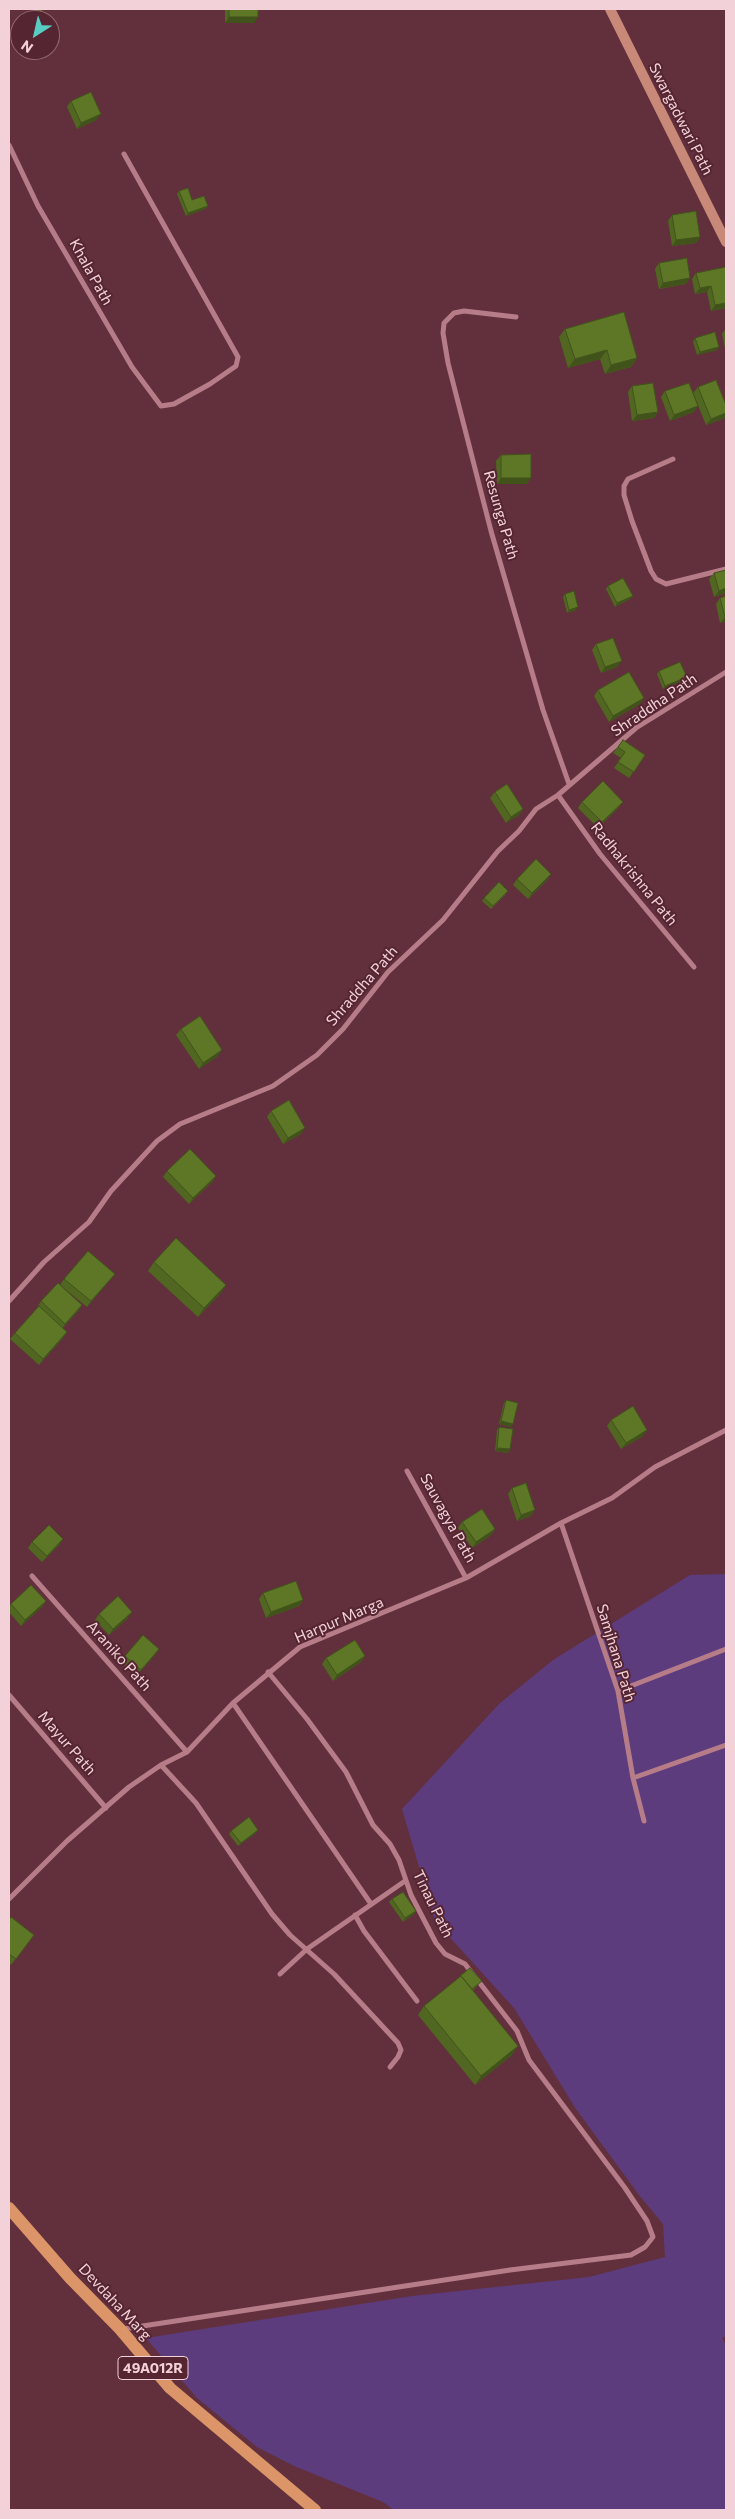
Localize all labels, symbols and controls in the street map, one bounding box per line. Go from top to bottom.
north arrow [10,10,60,60]
text: N [18,37,36,57]
street label: Swargadwari Path [645,60,717,178]
street label: Khala Path [65,236,117,308]
street label: Resunga Path [480,468,522,562]
street label: Shraddha Path [608,670,700,740]
street label: Radhakrishna Path [587,819,681,929]
street label: Shraddha Path [322,942,402,1030]
street label: Sauvagya Path [416,1470,480,1566]
street label: Harpur Marga [292,1593,386,1647]
street label: Samjhana Path [593,1602,639,1704]
street label: Araniko Path [83,1617,155,1695]
street label: Mayur Path [34,1707,100,1779]
street label: Tinau Path [409,1867,457,1941]
street label: Devdaha Marg [75,2260,155,2344]
road number: 49A012R [118,2356,188,2380]

